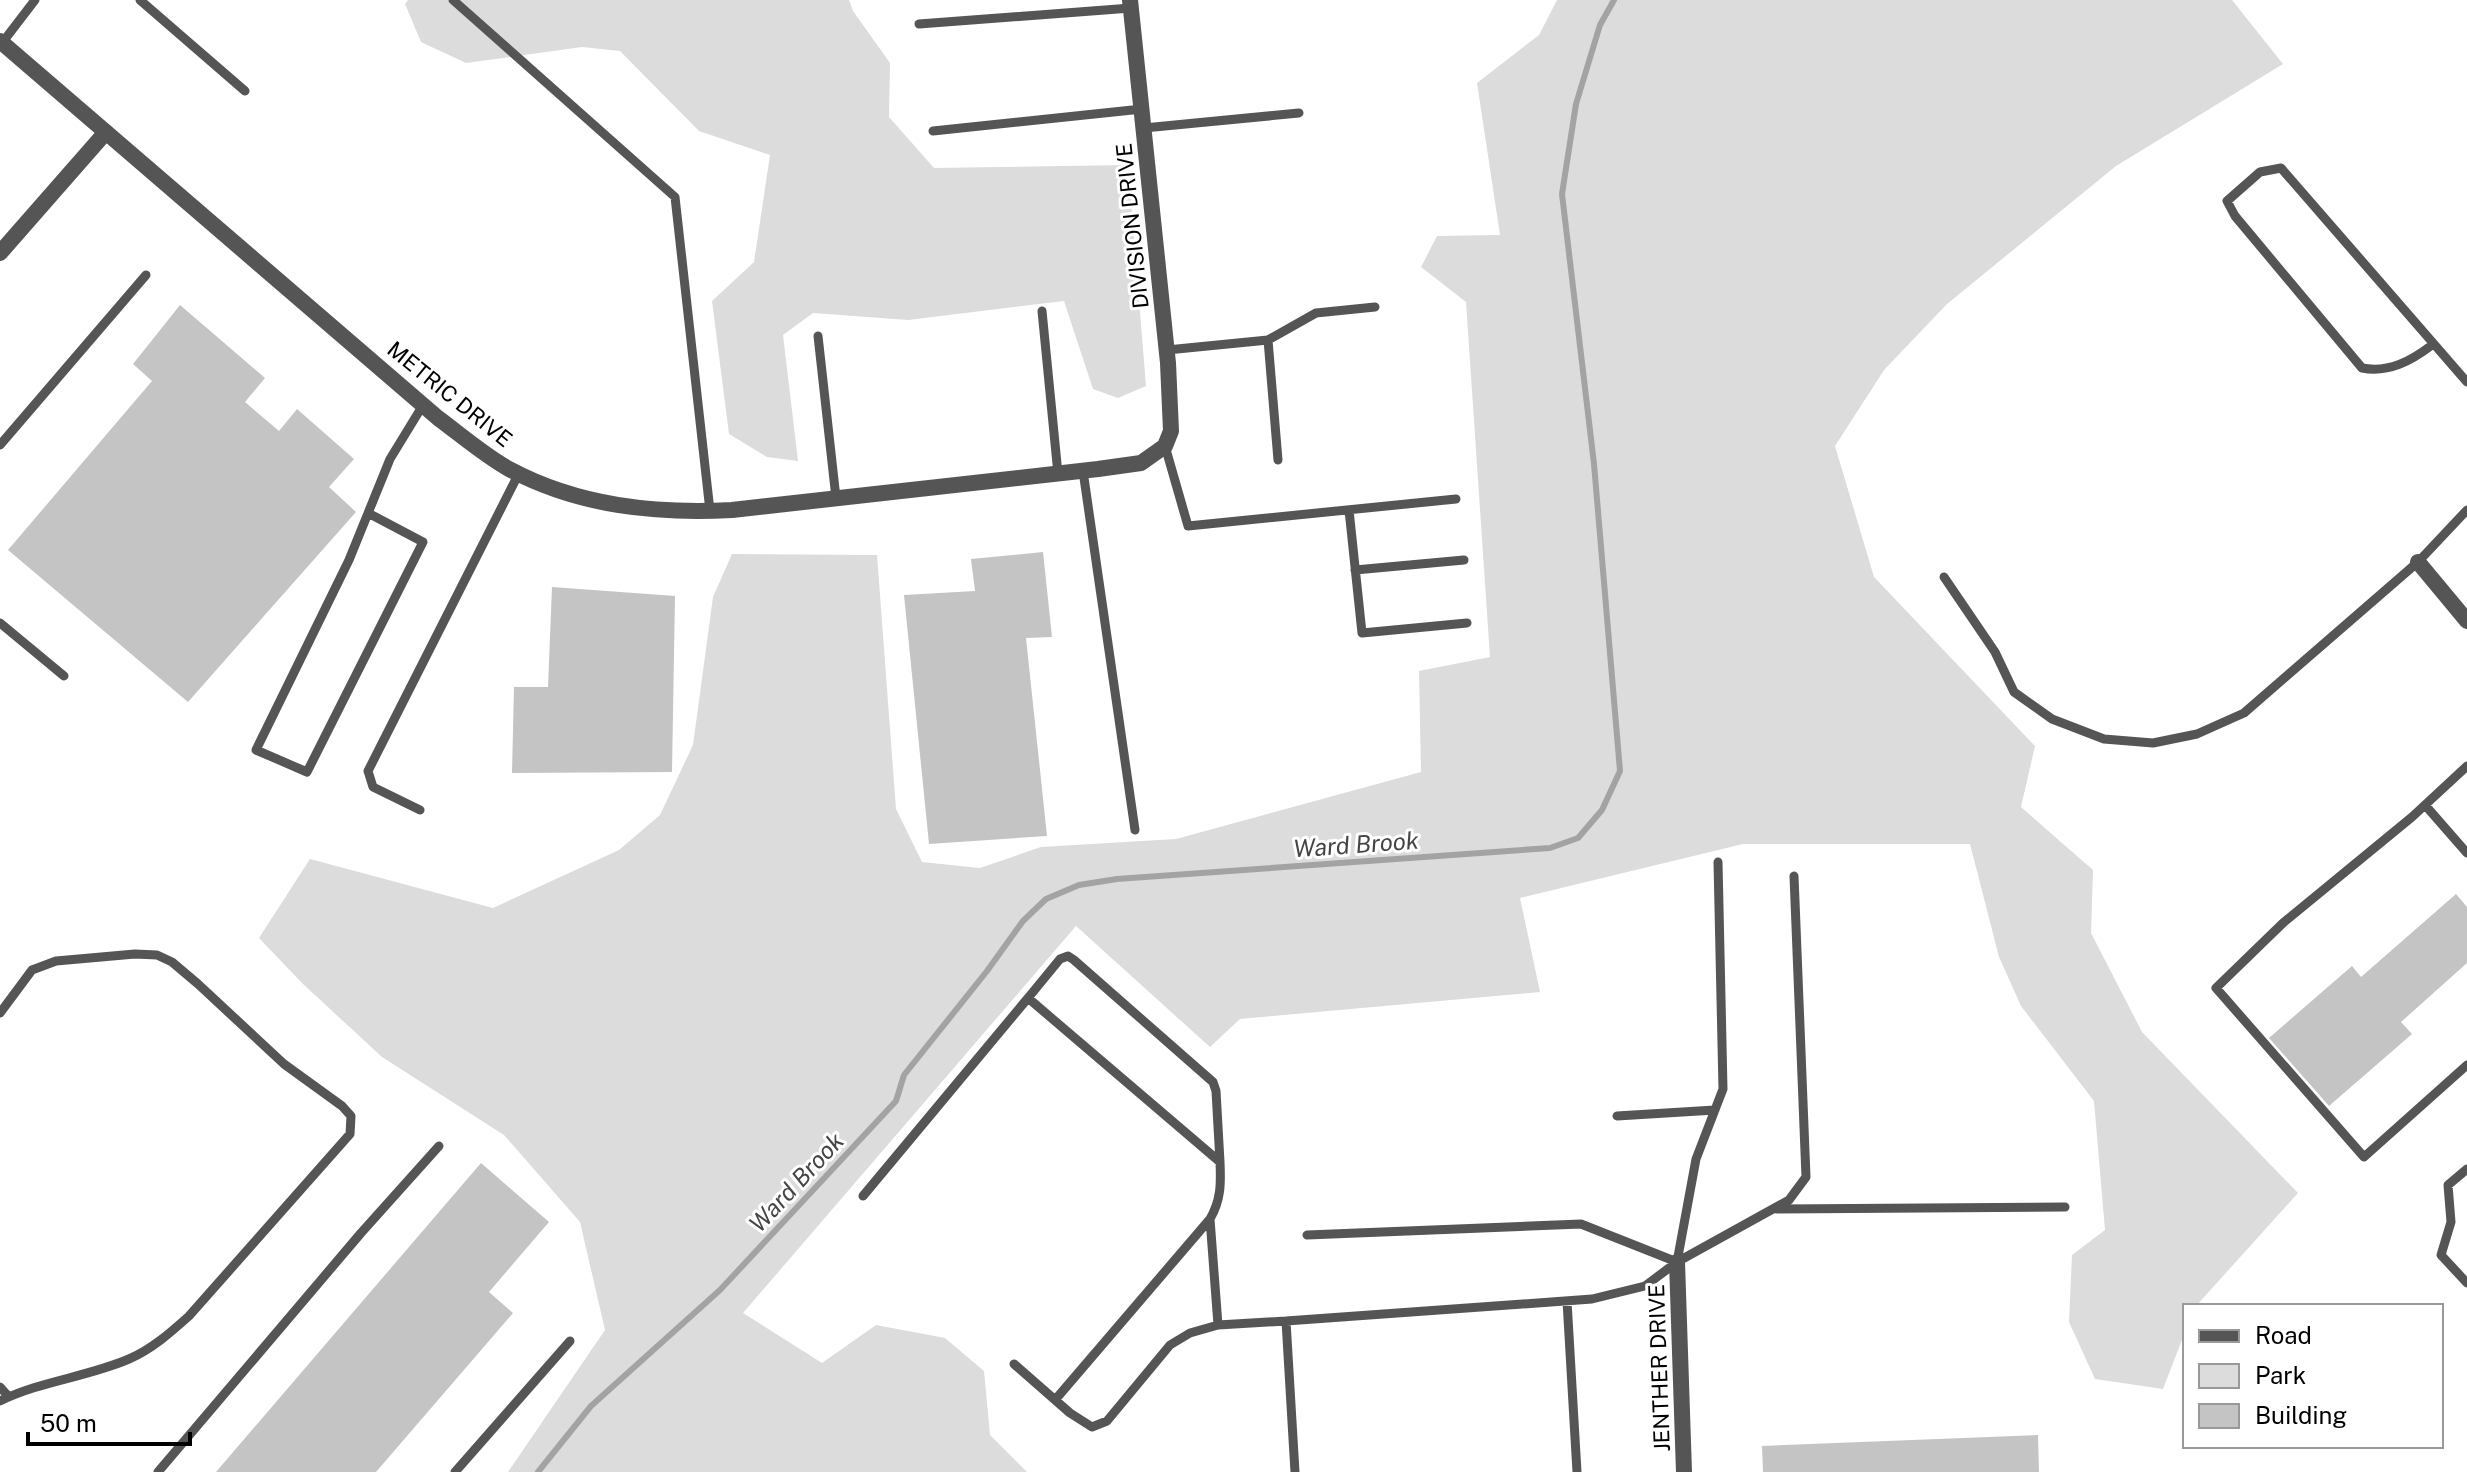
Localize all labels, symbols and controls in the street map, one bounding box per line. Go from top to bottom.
street label: DIVISION DRIVE [1110,142,1154,310]
street label: METRIC DRIVE [382,336,518,452]
water label: Ward Brook [1292,826,1420,862]
water label: Ward Brook [743,1127,849,1237]
street label: JENTHER DRIVE [1643,1284,1675,1452]
legend [2183,1304,2443,1448]
text: Road [2255,1321,2312,1349]
text: Park [2255,1361,2306,1389]
scale bar [28,1396,190,1446]
text: Building [2255,1401,2347,1429]
text: 50 m [40,1409,97,1437]

